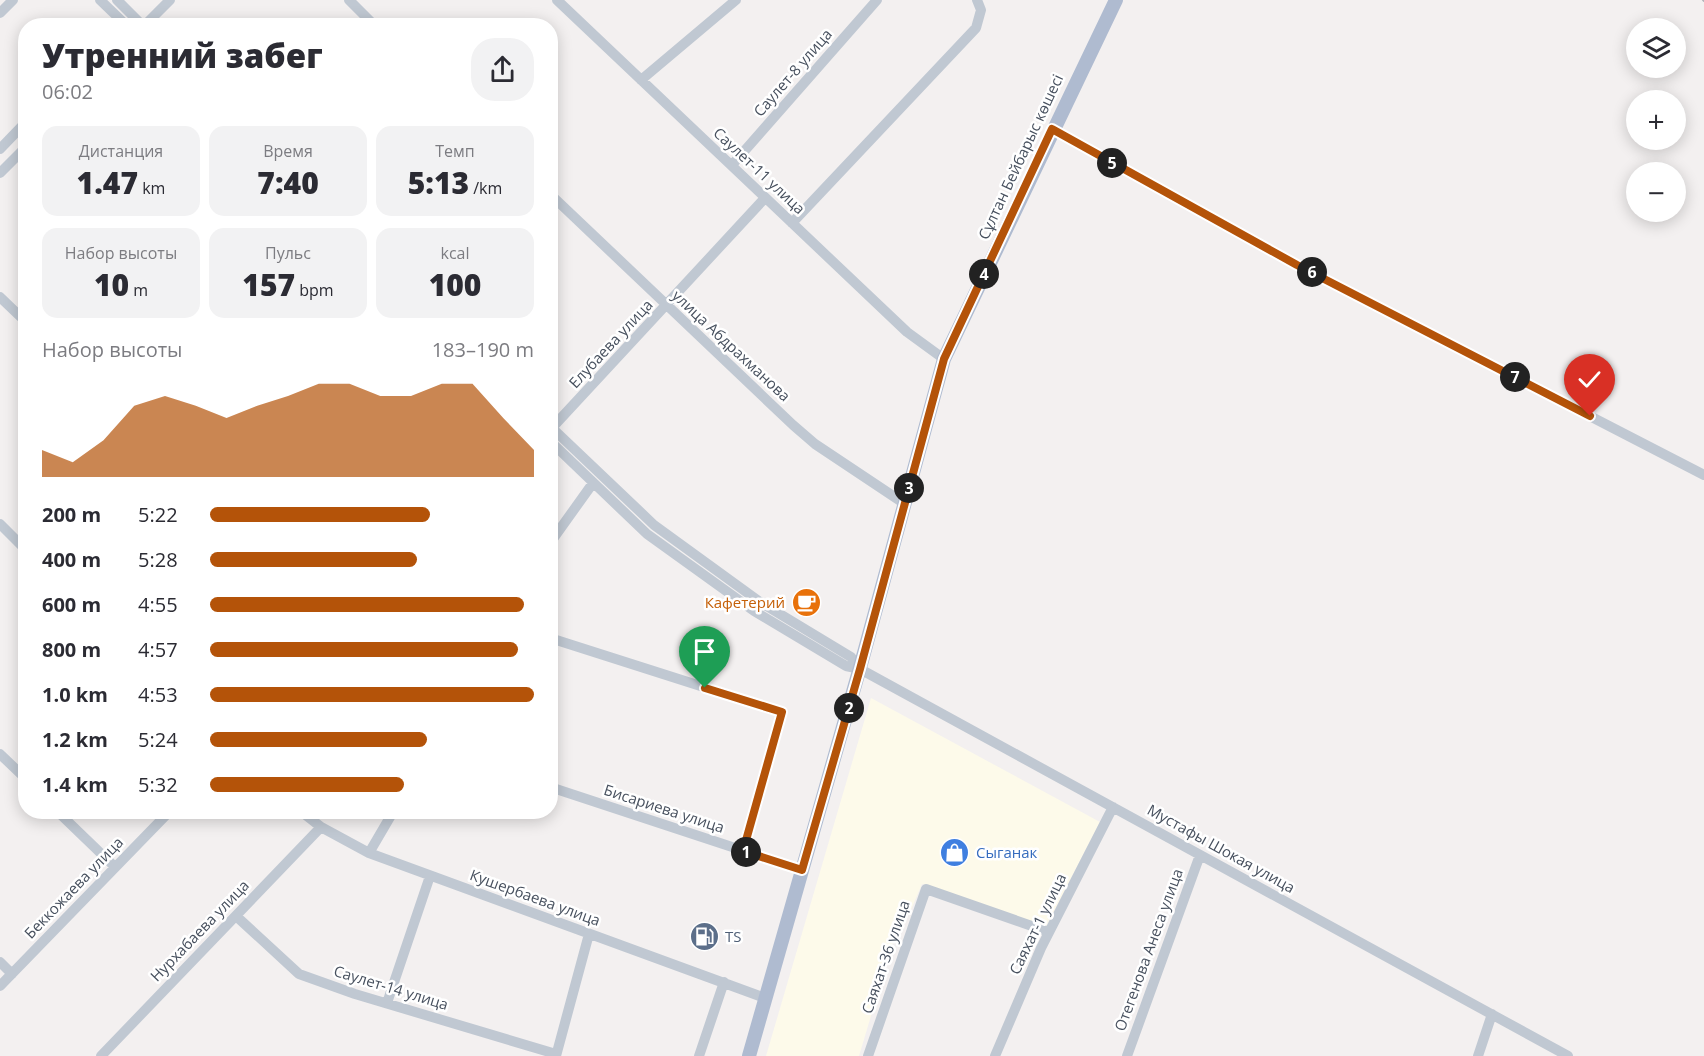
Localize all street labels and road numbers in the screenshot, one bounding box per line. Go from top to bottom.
street label: Саулет-8 улица [749,24,836,120]
street label: Сұлтан Бейбарыс көшесі [973,71,1067,242]
street label: Саулет-11 улица [709,123,810,218]
street label: улица Абдрахманова [668,285,795,405]
street label: Елубаева улица [564,295,657,392]
street label: Бисариева улица [602,779,727,837]
street label: Мустафы Шокая улица [1144,799,1299,897]
street label: Беккожаева улица [20,832,127,942]
street label: Кушербаева улица [467,864,603,930]
street label: Отегенова Анеса улица [1109,866,1187,1034]
street label: Саяхат-1 улица [1004,870,1070,977]
street label: Нурхабаева улица [146,875,253,985]
street label: Саяхат-36 улица [856,897,914,1016]
street label: Саулет-14 улица [332,960,451,1014]

